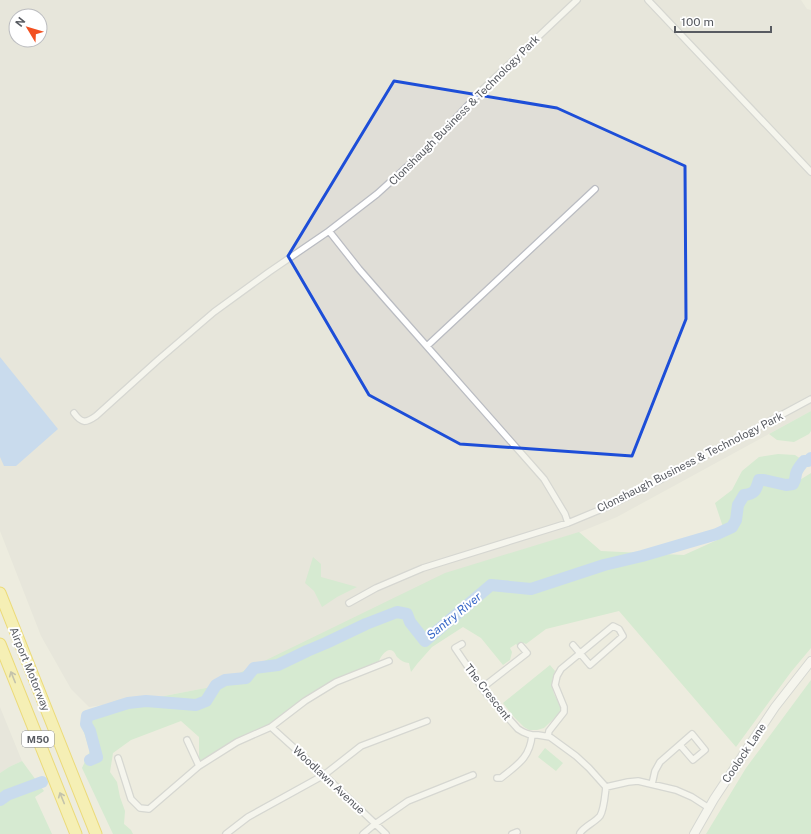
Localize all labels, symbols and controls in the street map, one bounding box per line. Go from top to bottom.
north arrow [8,8,48,48]
scale bar [675,8,771,34]
text: N [13,15,27,29]
text: 100 m [681,15,714,29]
street label: Clonshaugh Business & Technology Park [387,33,541,187]
street label: Clonshaugh Business & Technology Park [595,410,785,514]
water label: Santry River [424,589,485,642]
street label: Airport Motorway [8,625,52,713]
street label: The Crescent [462,662,514,722]
one-way arrow [9,672,17,684]
street label: Coolock Lane [720,721,768,785]
road number: M50 [22,731,54,747]
street label: Woodlawn Avenue [291,744,367,816]
one-way arrow [57,792,65,804]

